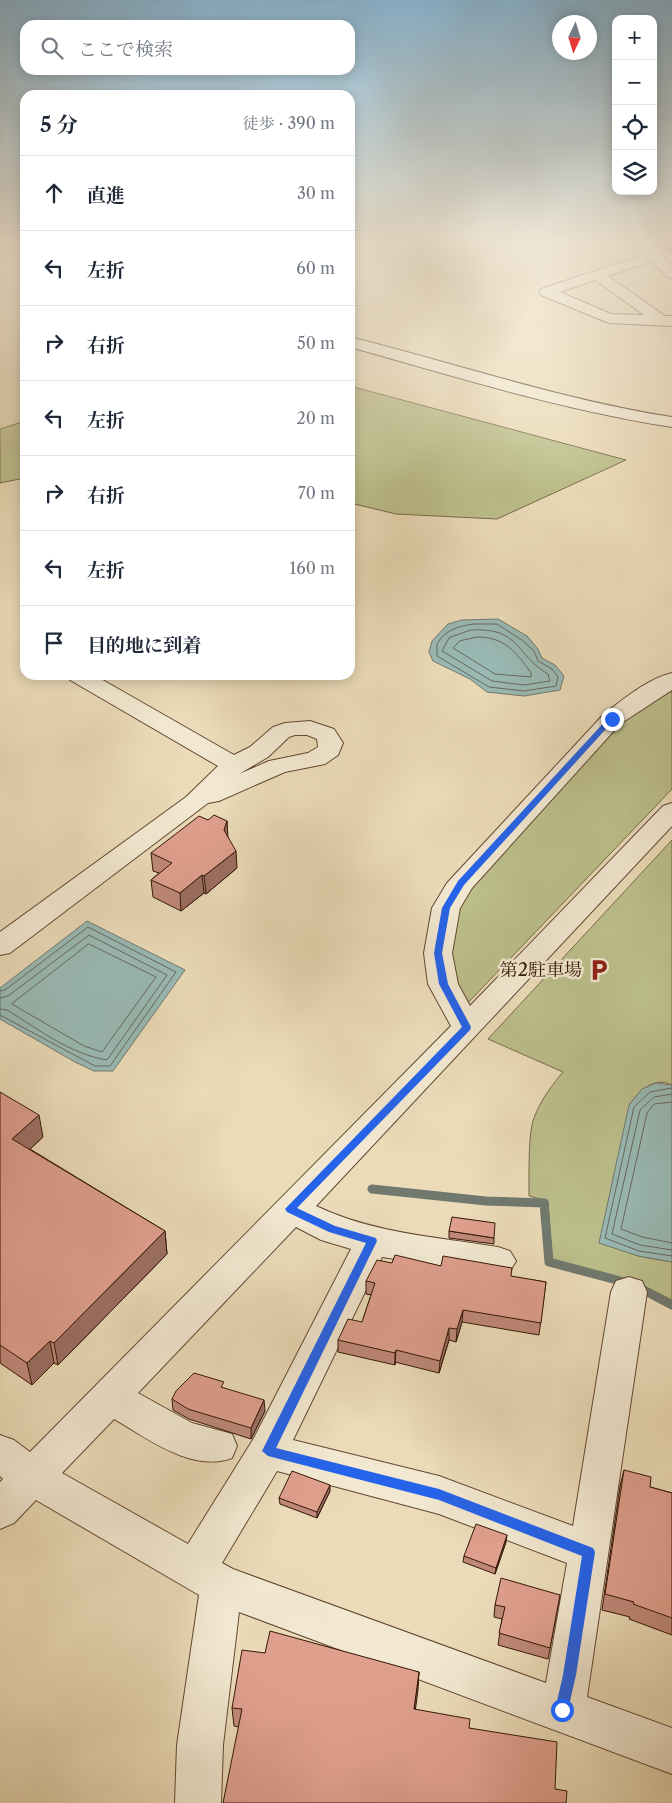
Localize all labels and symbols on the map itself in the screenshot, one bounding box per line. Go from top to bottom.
north arrow [552,15,597,60]
route end [601,708,624,731]
parking icon: 第2駐車場 [586,957,612,983]
place label: 第2駐車場 [500,959,582,981]
route start [551,1699,574,1722]

